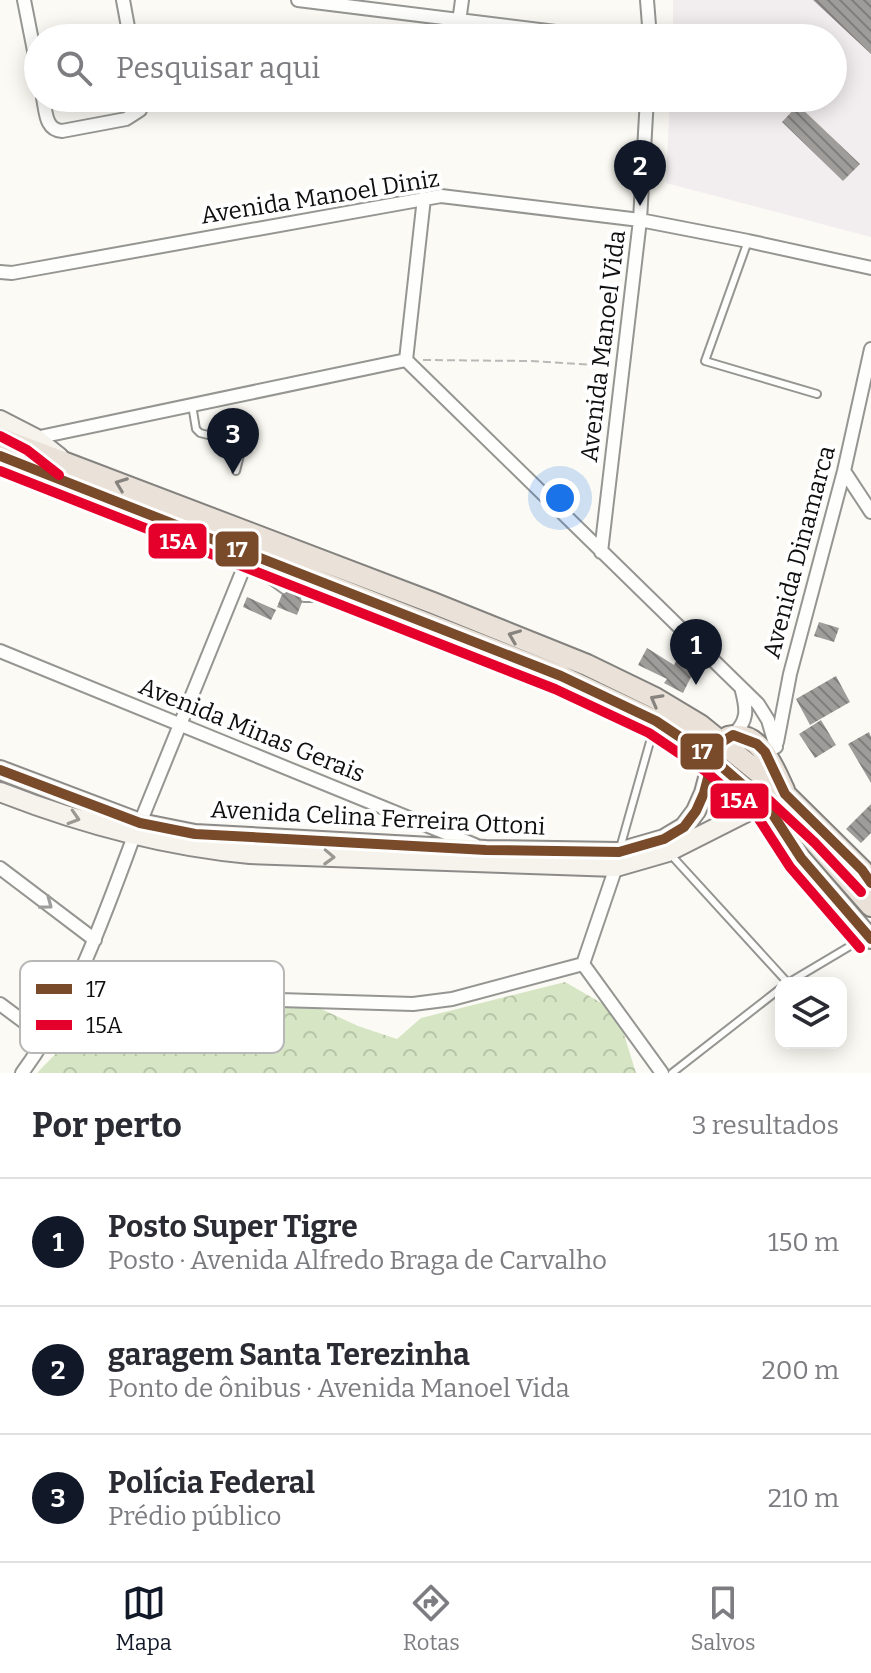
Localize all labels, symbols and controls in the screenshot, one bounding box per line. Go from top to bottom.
search box [24,24,847,112]
icon: search [52,46,96,90]
text: Pesquisar aqui [116,50,320,86]
pin: 2 [614,140,666,206]
street label: Avenida Manoel Diniz [199,164,441,230]
street label: Avenida Manoel Vida [575,229,631,463]
pin: 3 [207,408,259,474]
street label: Avenida Dinamarca [757,443,841,661]
one-way arrow [115,477,129,494]
your location [540,478,580,518]
line badge: 15A [147,522,208,560]
text: 15A [159,528,197,555]
line badge: 17 [214,530,260,568]
text: 17 [226,536,248,563]
pin: 1 [670,619,722,685]
one-way arrow [508,629,522,645]
street label: Avenida Minas Gerais [135,672,369,788]
one-way arrow [650,694,665,709]
line badge: 17 [679,732,725,771]
text: 17 [691,738,713,765]
line badge: 15A [709,782,770,820]
text: 15A [720,787,758,814]
street label: Avenida Celina Ferreira Ottoni [210,795,546,841]
one-way arrow [66,809,80,825]
one-way arrow [323,848,336,865]
one-way arrow [39,895,53,909]
legend [20,961,284,1053]
text: 17 [86,976,106,1003]
map controls [775,977,847,1049]
button: layers [775,977,847,1049]
text: 15A [86,1012,123,1039]
text: Por perto [32,1105,182,1146]
text: 3 resultados [692,1110,839,1141]
text: Posto Super Tigre [108,1209,358,1245]
text: 1 [52,1227,64,1258]
text: 150 m [768,1227,839,1258]
text: Posto · Avenida Alfredo Braga de Carvalho [108,1245,607,1276]
text: garagem Santa Terezinha [108,1337,470,1373]
text: 2 [51,1355,65,1386]
text: 200 m [762,1355,839,1386]
text: Ponto de ônibus · Avenida Manoel Vida [108,1373,570,1404]
text: Polícia Federal [108,1465,315,1501]
text: 3 [51,1483,65,1514]
text: 210 m [768,1483,839,1514]
text: Prédio público [108,1501,281,1532]
tab: Mapa [115,1581,172,1656]
tab: Rotas [403,1581,460,1656]
tab: Salvos [691,1581,756,1656]

